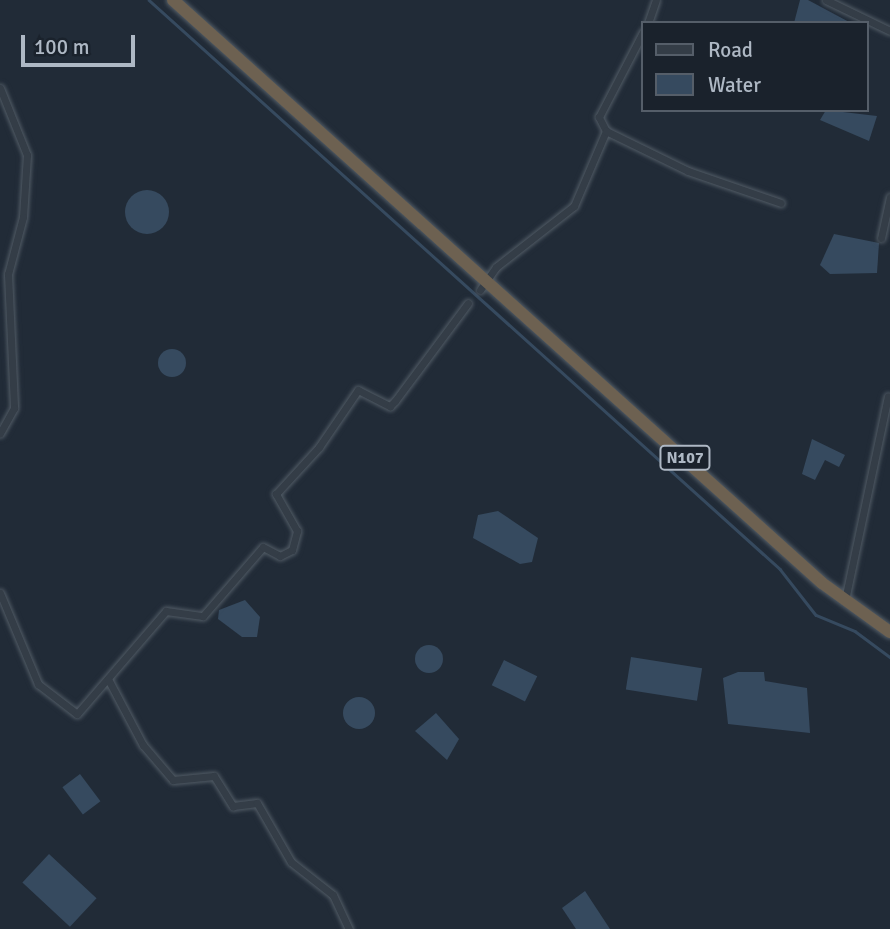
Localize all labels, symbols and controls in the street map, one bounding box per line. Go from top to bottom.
scale bar [24,21,138,65]
legend [642,21,869,112]
text: 100 m [34,34,89,60]
text: Road [708,37,753,63]
text: Water [708,72,761,98]
road number: N107 [659,446,711,471]

